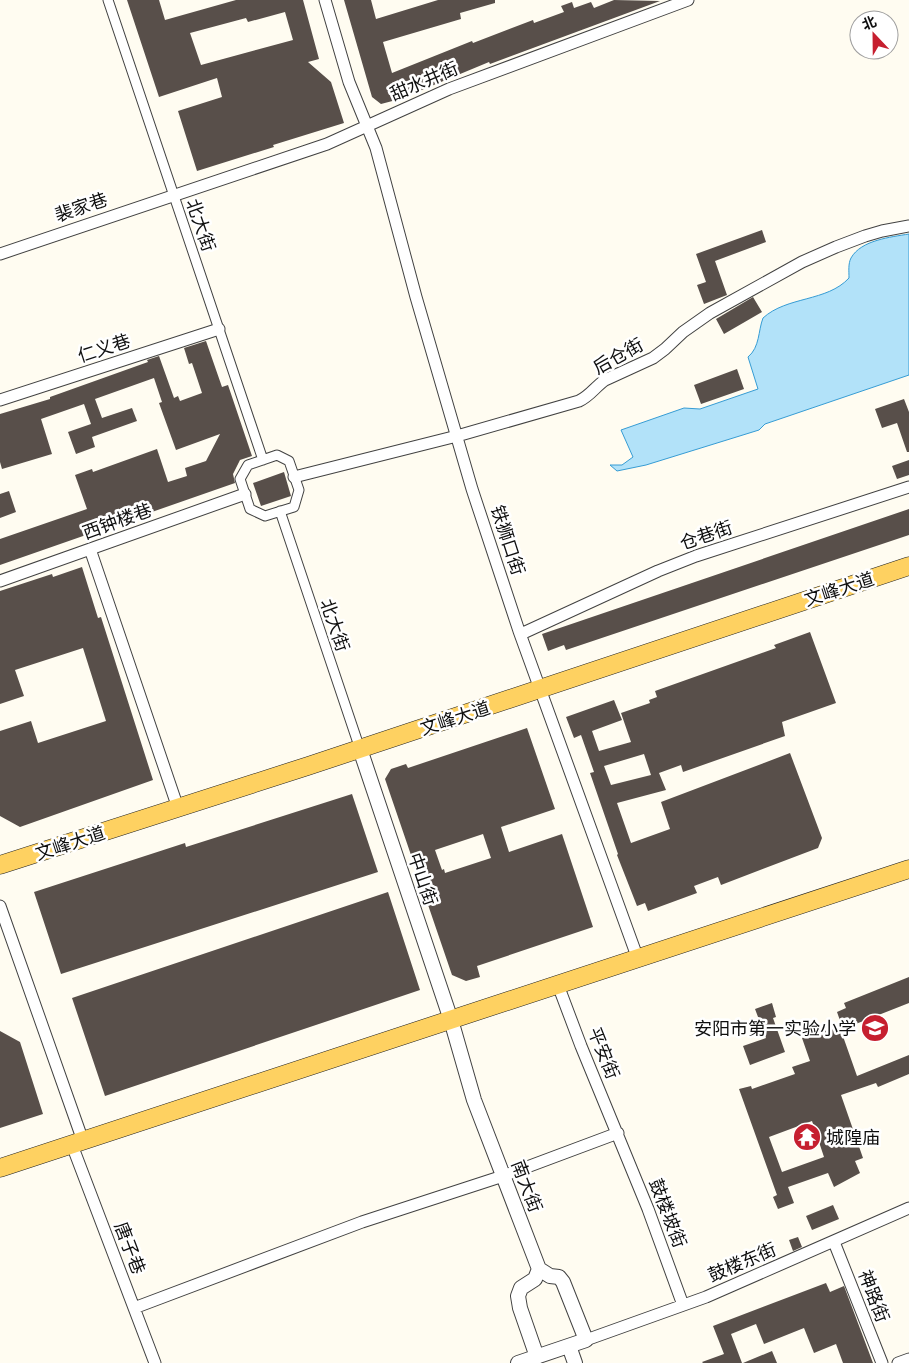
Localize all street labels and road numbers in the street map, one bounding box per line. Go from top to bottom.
street label: 甜水井街 [386,56,462,106]
street label: 裴家巷 [52,187,110,227]
street label: 北大街 [181,196,221,254]
street label: 仁义巷 [75,329,133,367]
street label: 后仓街 [589,333,647,379]
street label: 西钟楼巷 [79,498,155,544]
street label: 铁狮口街 [486,502,530,578]
street label: 仓巷街 [677,515,735,555]
street label: 文峰大道 [801,567,877,611]
street label: 北大街 [315,596,355,654]
street label: 文峰大道 [417,696,493,740]
street label: 文峰大道 [32,821,108,865]
street label: 中山街 [403,850,443,908]
street label: 平安街 [583,1024,625,1082]
street label: 南大街 [507,1157,547,1215]
street label: 鼓楼坡街 [644,1175,692,1251]
street label: 唐子巷 [110,1219,150,1277]
street label: 鼓楼东街 [704,1237,780,1287]
street label: 神路街 [854,1267,894,1325]

